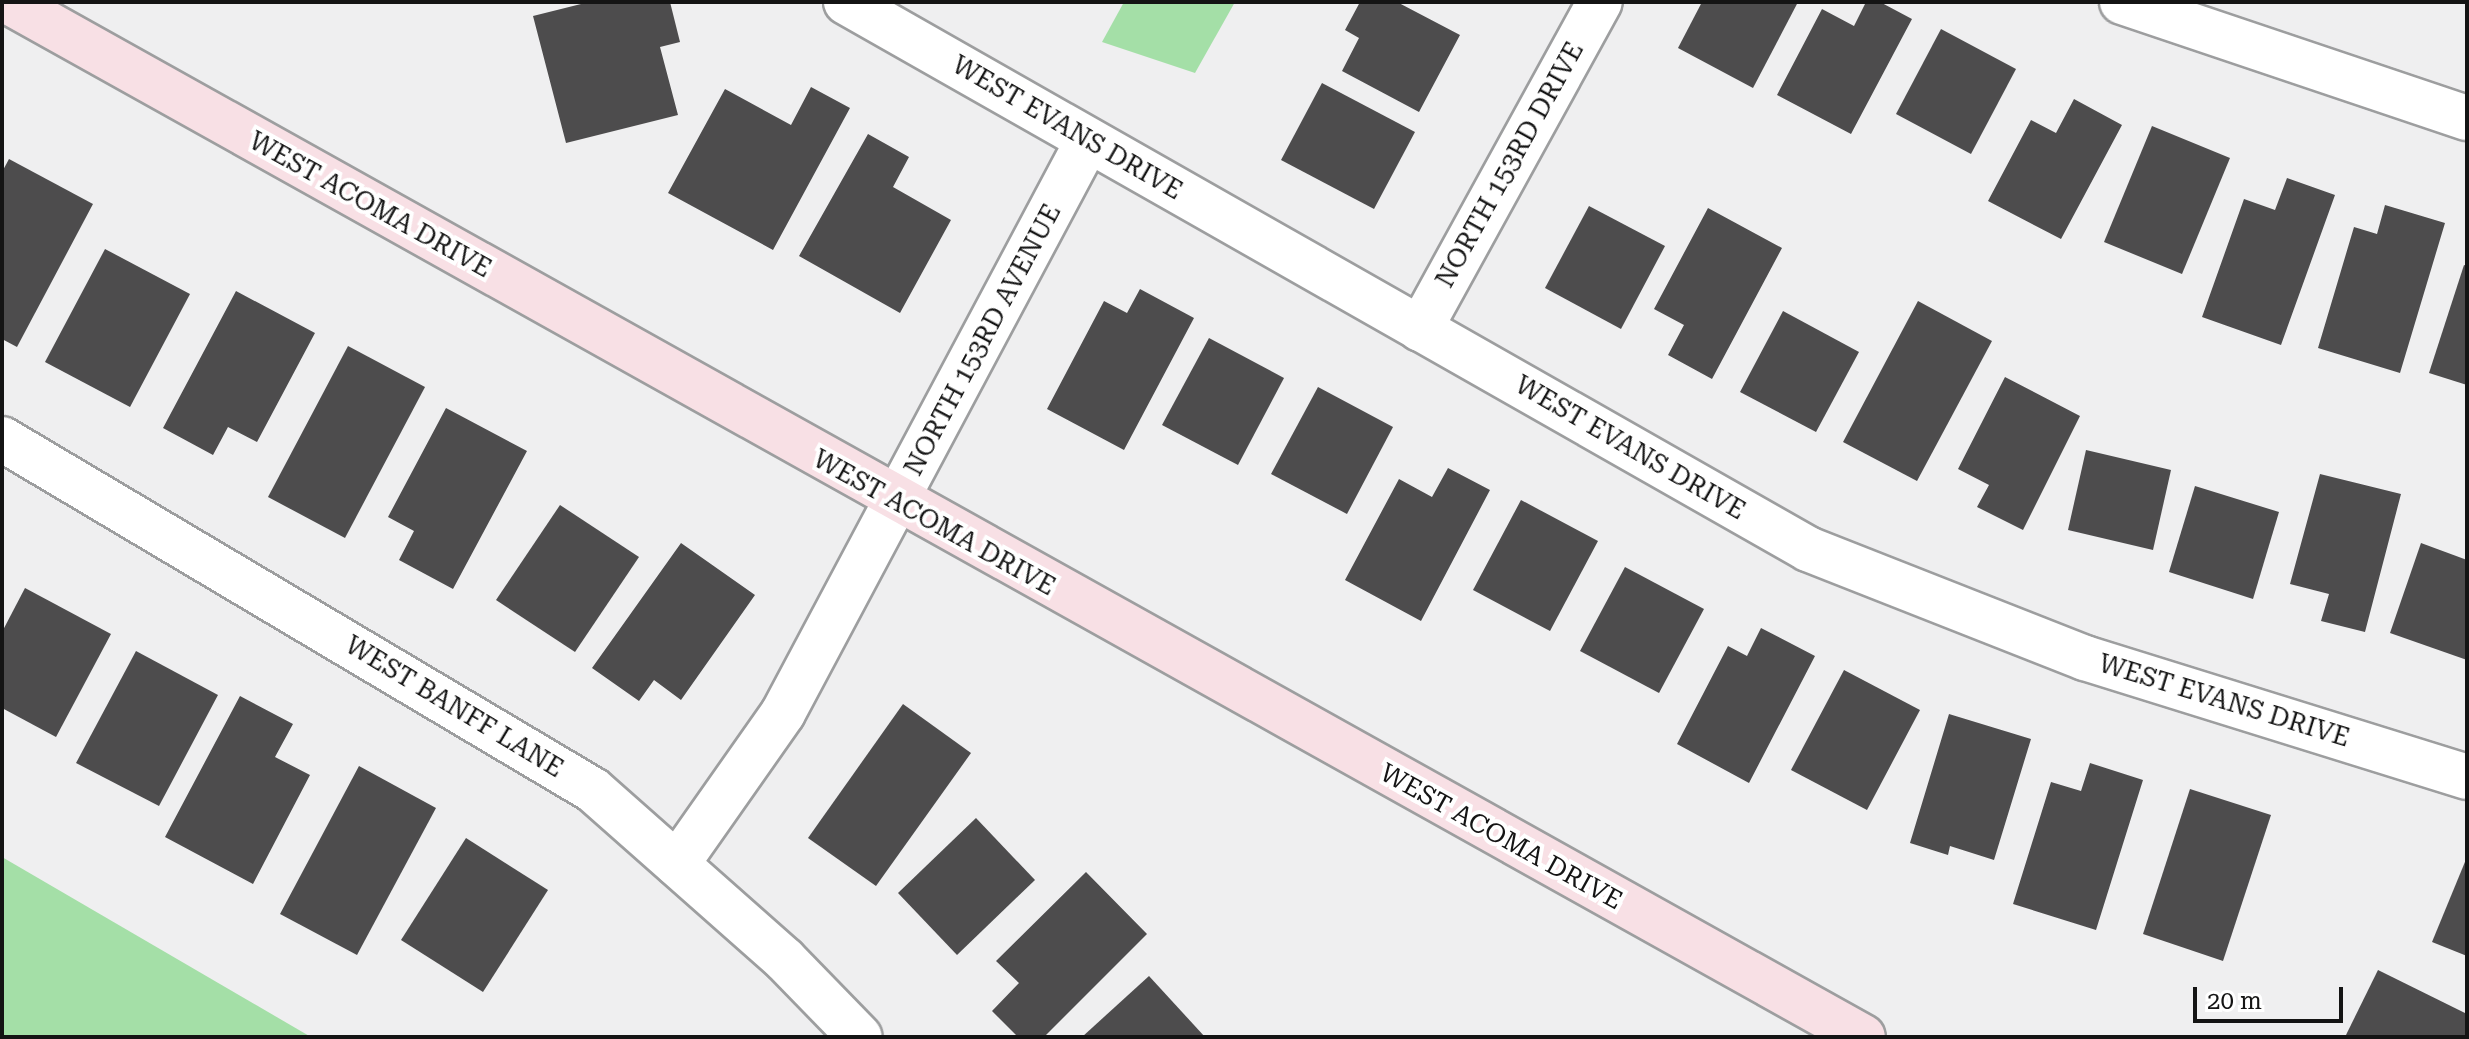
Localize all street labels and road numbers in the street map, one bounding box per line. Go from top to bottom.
street label: NORTH 153RD DRIVE [1429,37,1591,293]
street label: WEST EVANS DRIVE [946,49,1188,207]
street label: WEST ACOMA DRIVE [243,125,497,285]
street label: NORTH 153RD AVENUE [898,199,1068,481]
street label: WEST EVANS DRIVE [1509,369,1751,527]
street label: WEST ACOMA DRIVE [807,443,1061,603]
street label: WEST BANFF LANE [339,630,569,784]
street label: WEST EVANS DRIVE [2095,648,2353,754]
street label: WEST ACOMA DRIVE [1374,757,1628,917]

